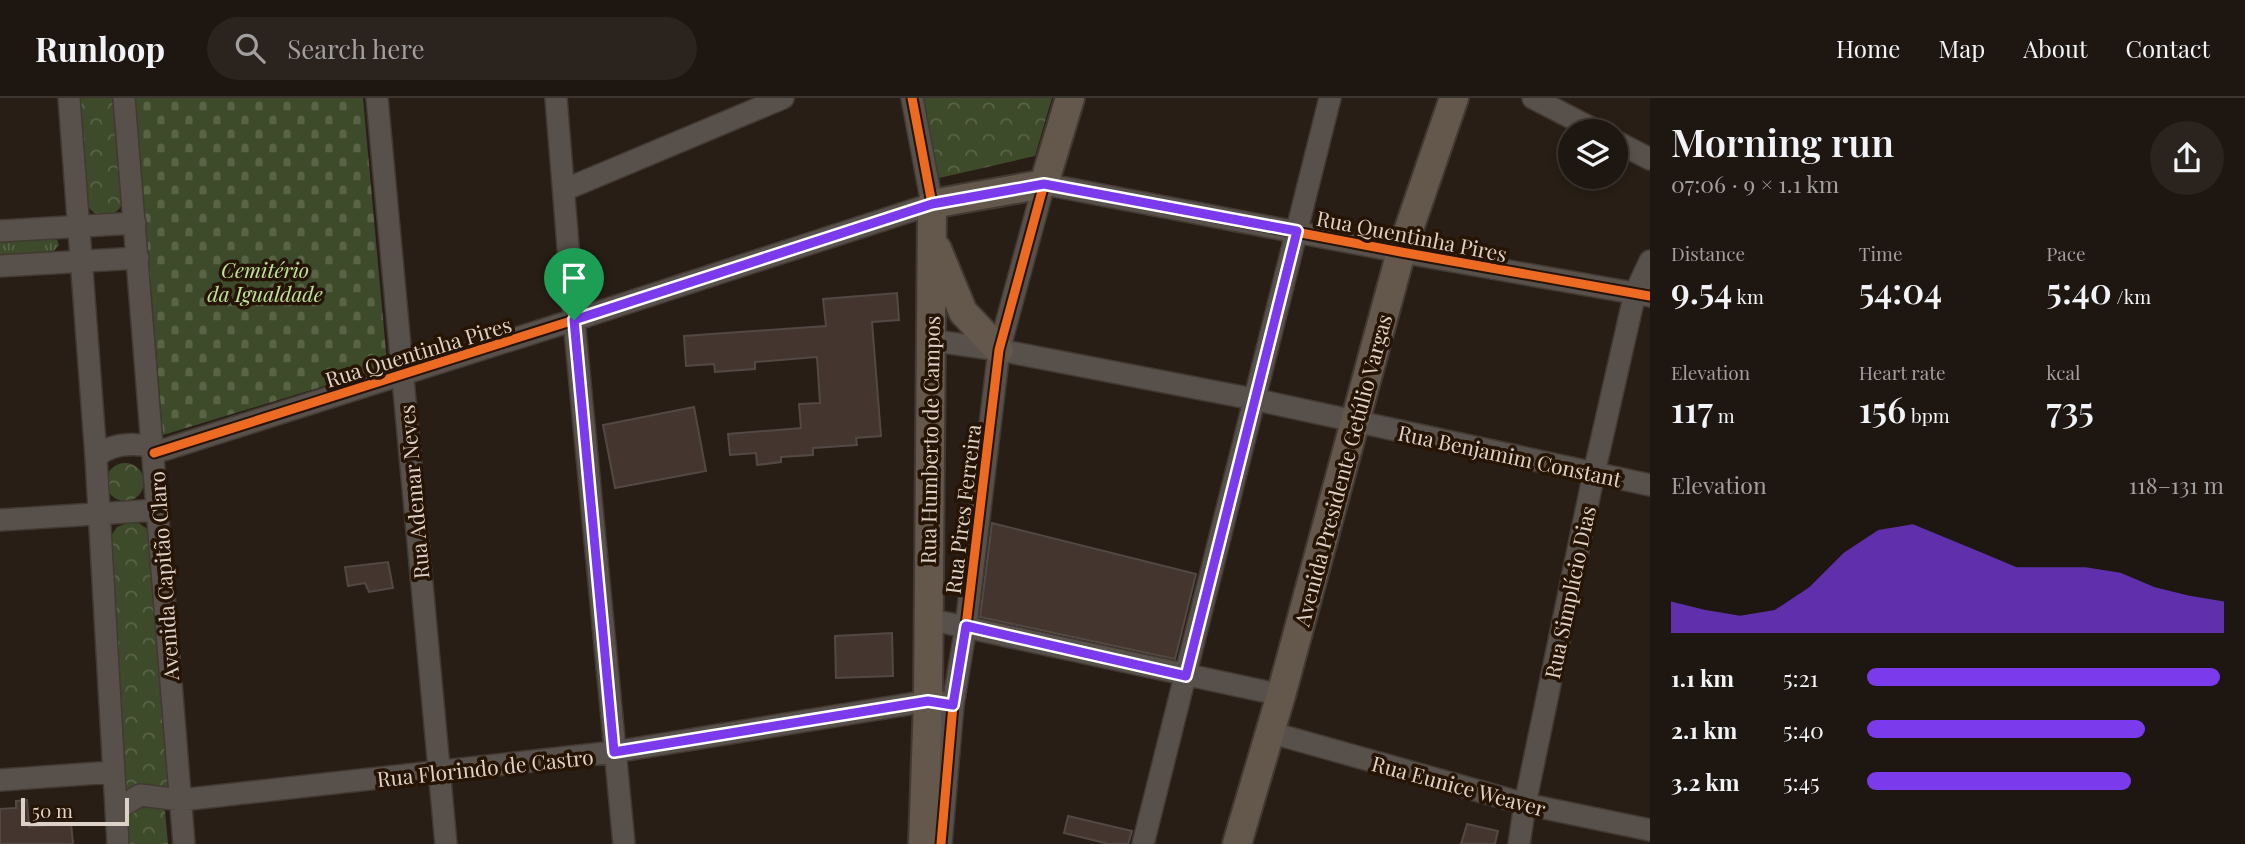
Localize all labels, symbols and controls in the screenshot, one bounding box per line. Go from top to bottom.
search box [207,17,697,80]
text: Runloop [35,26,165,70]
icon: search [231,29,269,67]
text: Search here [287,31,425,66]
text: Home [1836,32,1900,64]
text: Map [1938,32,1985,64]
text: About [2023,32,2087,64]
text: Contact [2125,32,2210,64]
text: Morning run [1671,116,1894,167]
map controls [1558,119,1628,189]
button: layers [1558,119,1628,189]
button: share [2150,121,2224,195]
text: 07:06 · 9 × 1.1 km [1671,168,1839,199]
street label: Rua Quentinha Pires [1314,203,1510,267]
text: Distance [1671,240,1745,266]
text: Time [1859,240,1903,266]
text: Pace [2046,240,2086,266]
pin [544,248,604,320]
park label: Cemitério da Igualdade [207,255,323,307]
icon: arrive [555,259,593,297]
text: 9.54 [1671,266,1732,313]
text: 54:04 [1859,266,1942,313]
text: 5:40 [2046,266,2112,313]
text: km [1732,283,1764,309]
text: /km [2112,283,2151,309]
street label: Rua Quentinha Pires [321,309,515,393]
street label: Avenida Presidente Getúlio Vargas [1287,311,1397,630]
street label: Rua Humberto de Campos [913,316,945,564]
text: Elevation [1671,359,1750,385]
text: Heart rate [1859,359,1946,385]
text: kcal [2046,359,2080,385]
text: 117 [1671,385,1713,432]
text: 156 [1859,385,1906,432]
text: 735 [2046,385,2094,432]
text: m [1713,402,1735,428]
text: bpm [1906,402,1950,428]
street label: Rua Ademar Neves [391,404,435,580]
street label: Rua Benjamim Constant [1396,418,1625,493]
street label: Rua Pires Ferreira [938,422,986,595]
text: Elevation [1671,469,1767,500]
text: 118–131 m [2129,469,2224,500]
street label: Avenida Capitão Claro [142,471,184,682]
street label: Rua Simplício Dias [1537,503,1601,681]
text: 1.1 km [1671,662,1734,693]
text: 5:21 [1783,662,1818,693]
text: 2.1 km [1671,714,1737,745]
text: 5:40 [1783,714,1824,745]
street label: Rua Florindo de Castro [375,742,595,792]
street label: Rua Eunice Weaver [1369,748,1550,822]
text: 3.2 km [1671,766,1740,797]
text: 5:45 [1783,766,1820,797]
scale bar [21,795,130,827]
text: 50 m [32,797,73,823]

